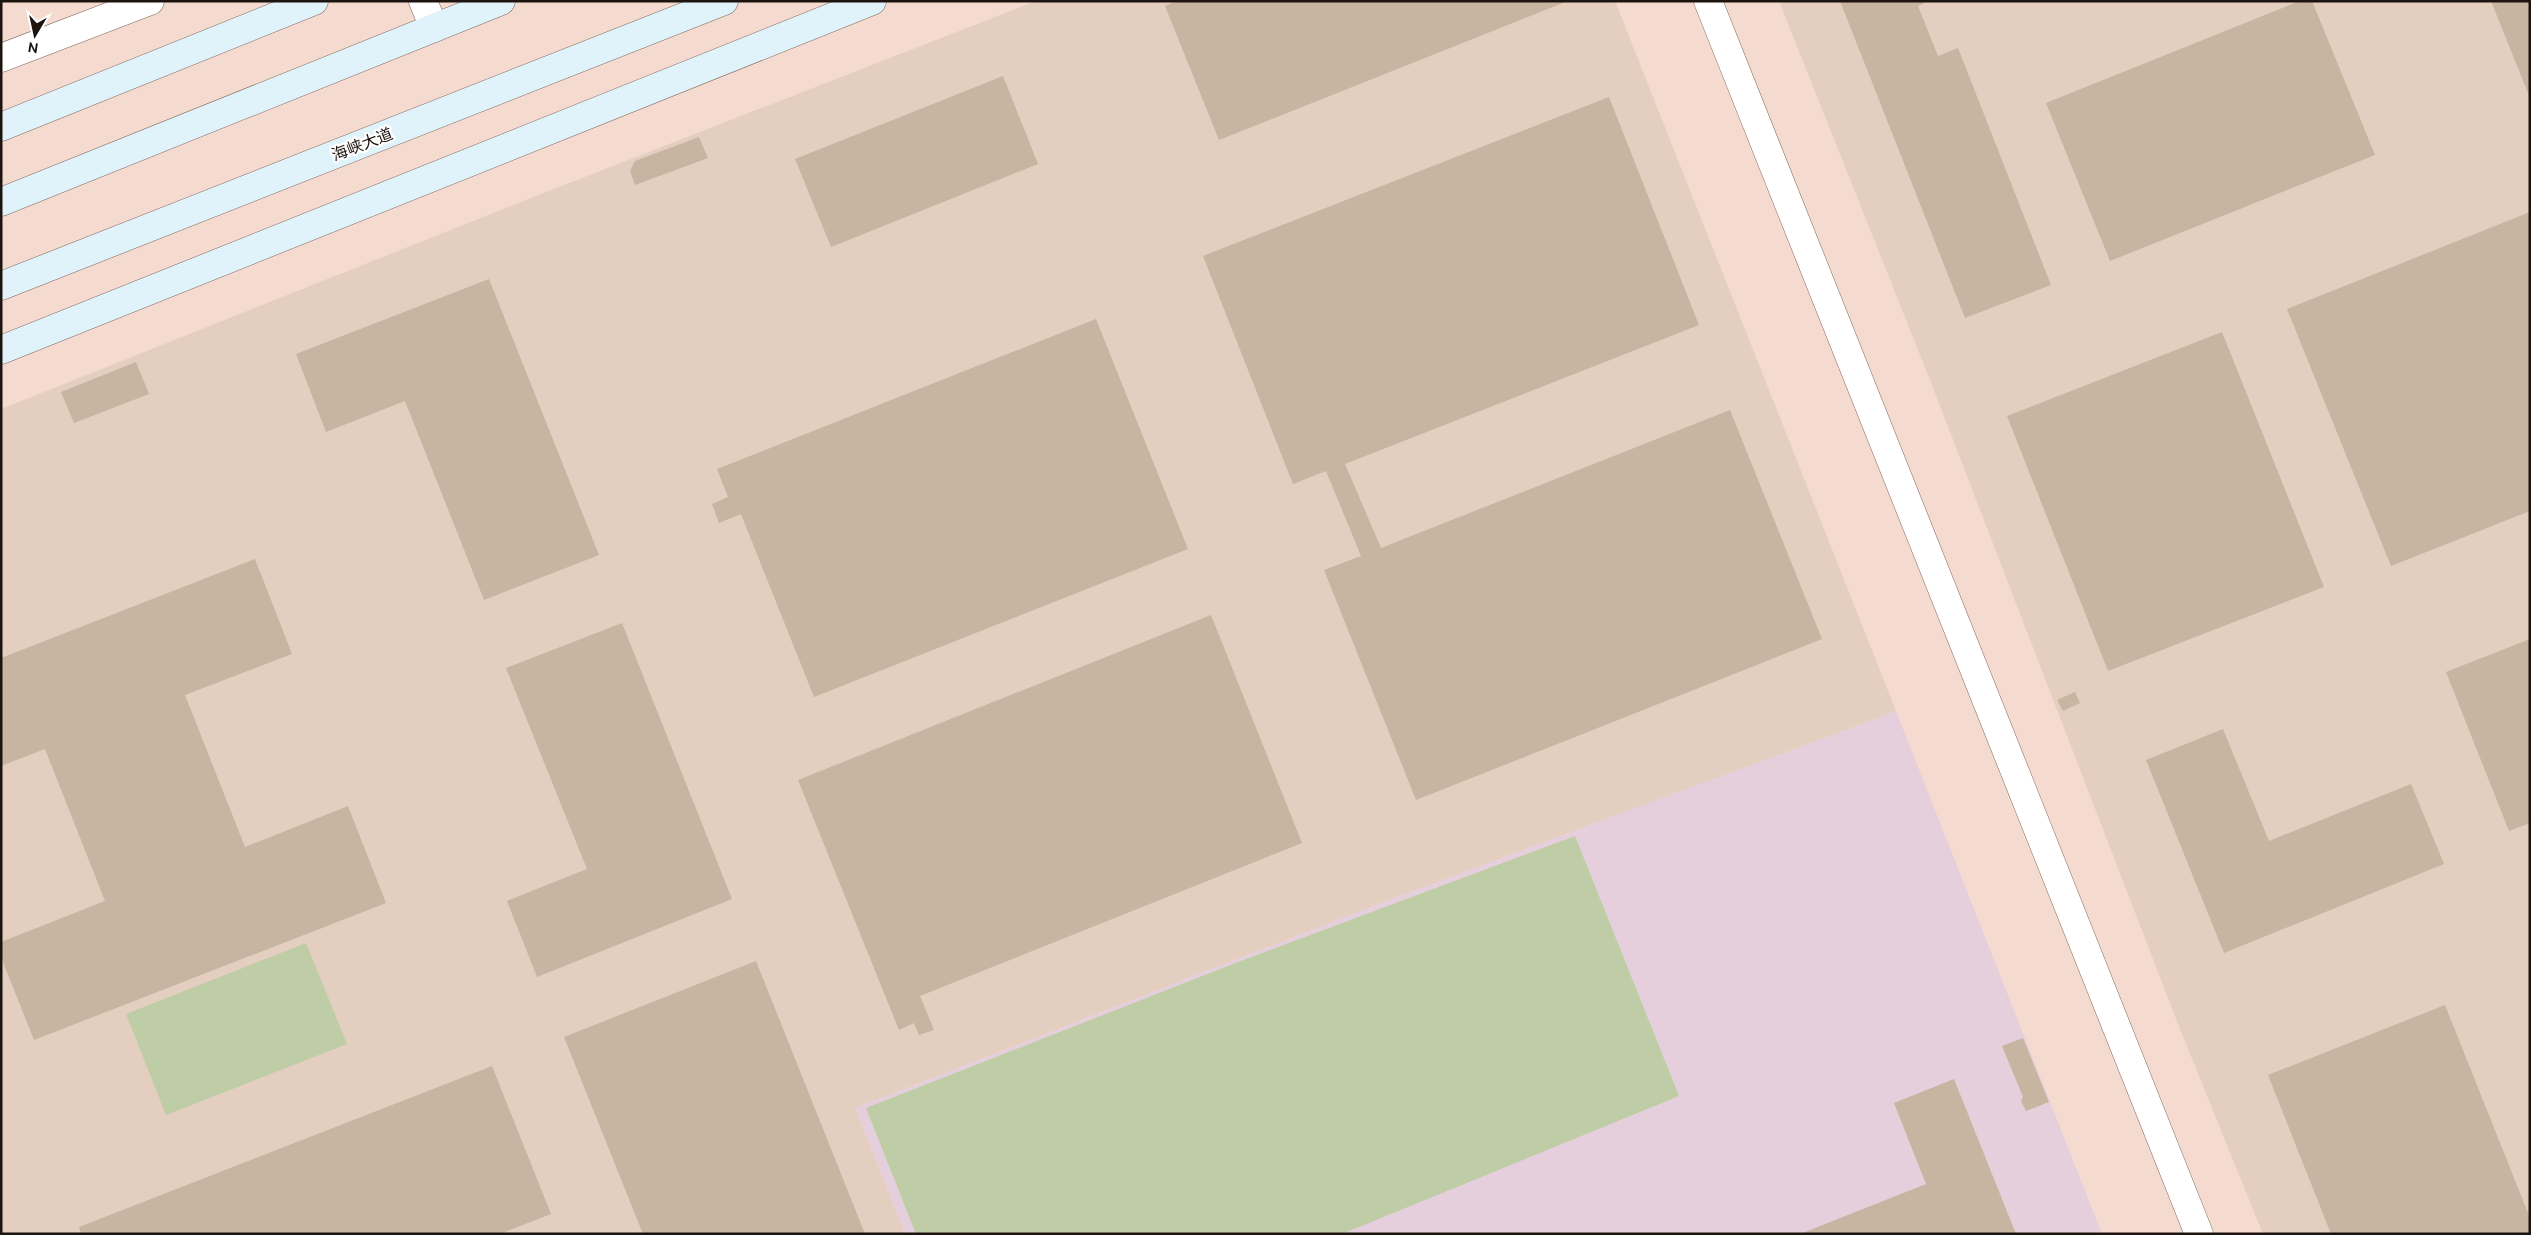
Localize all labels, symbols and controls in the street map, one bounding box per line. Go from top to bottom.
north arrow [10,10,60,60]
text: N [27,39,39,57]
street label: 海峡大道 [329,124,395,164]

